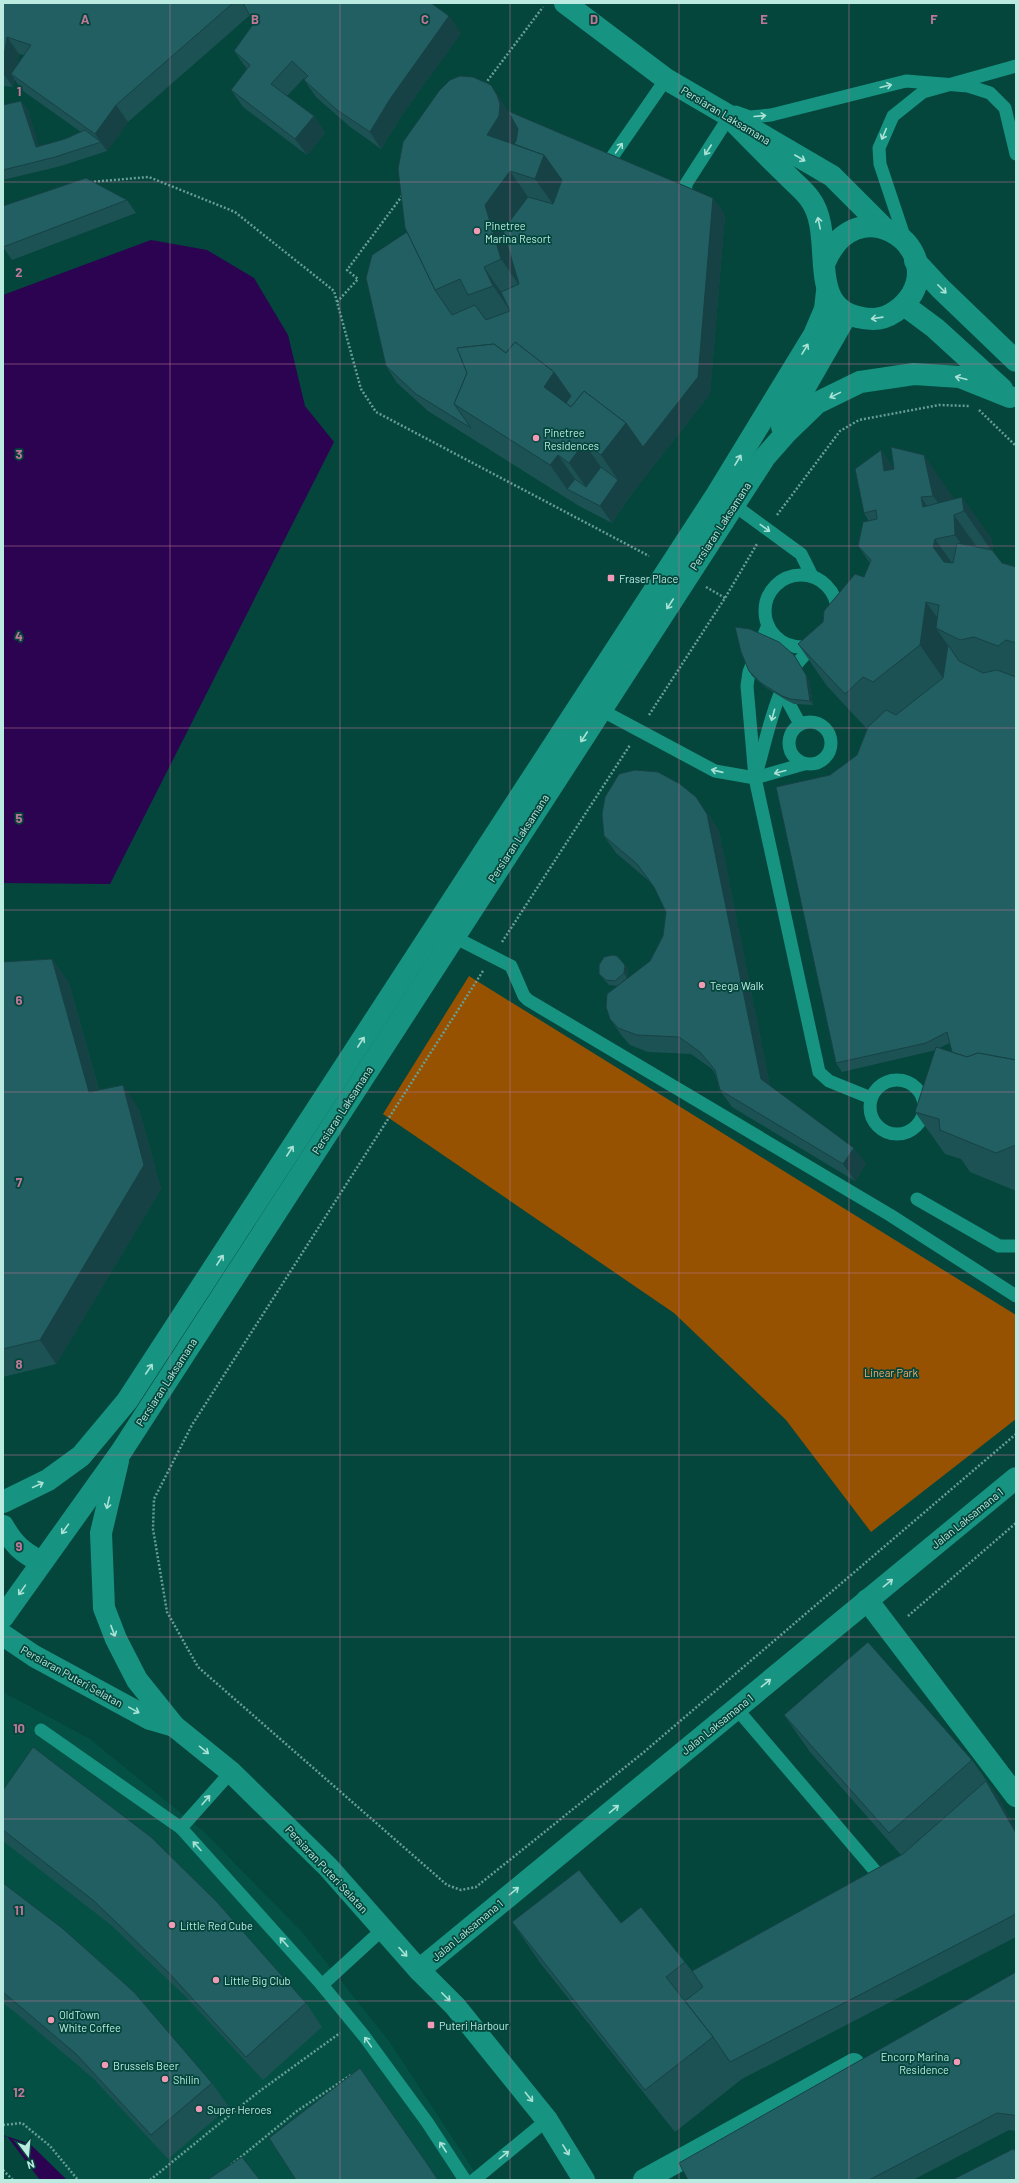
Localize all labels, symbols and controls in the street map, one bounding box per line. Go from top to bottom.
text: A [81,11,90,27]
text: B [251,11,259,27]
text: C [421,11,429,27]
text: D [590,11,598,27]
text: E [760,11,768,27]
text: F [930,11,938,27]
one-way arrow [879,82,892,90]
text: 1 [17,83,21,99]
street label: Persiaran Laksamana [679,83,773,147]
one-way arrow [753,112,766,119]
one-way arrow [880,128,887,140]
one-way arrow [615,143,623,154]
one-way arrow [704,144,712,155]
one-way arrow [793,154,805,162]
one-way arrow [814,217,822,230]
place label: Pinetree Marina Resort [485,219,551,245]
marker: Pinetree Marina Resort [472,226,482,236]
text: 2 [15,264,23,280]
one-way arrow [937,284,947,294]
one-way arrow [871,314,884,322]
one-way arrow [802,343,810,355]
one-way arrow [954,374,967,382]
one-way arrow [829,391,841,399]
place label: Pinetree Residences [544,426,599,452]
marker: Pinetree Residences [531,433,541,443]
text: 3 [15,446,23,462]
one-way arrow [733,455,742,466]
street label: Persiaran Laksamana [687,480,753,572]
one-way arrow [760,524,771,532]
place label: Fraser Place [619,572,678,585]
marker: Fraser Place [606,573,616,583]
one-way arrow [665,598,673,610]
text: 4 [15,628,23,644]
one-way arrow [769,708,776,721]
one-way arrow [579,731,587,743]
one-way arrow [711,767,724,774]
one-way arrow [774,768,787,776]
street label: Persiaran Laksamana [485,792,551,884]
text: 5 [15,810,23,826]
place label: Teega Walk [710,979,764,992]
marker: Teega Walk [697,980,707,990]
text: 6 [16,992,23,1008]
one-way arrow [358,1036,366,1048]
street label: Persiaran Laksamana [309,1064,375,1156]
one-way arrow [287,1145,295,1157]
text: 7 [16,1174,23,1190]
one-way arrow [216,1254,224,1266]
street label: Persiaran Laksamana [133,1336,199,1428]
text: 8 [15,1356,23,1372]
one-way arrow [145,1364,153,1375]
park label: Linear Park [864,1366,919,1379]
one-way arrow [32,1481,44,1488]
street label: Jalan Laksamana 1 [928,1485,1006,1551]
one-way arrow [104,1497,112,1510]
one-way arrow [61,1523,69,1534]
text: 9 [16,1538,23,1554]
one-way arrow [883,1578,894,1587]
one-way arrow [18,1584,26,1595]
one-way arrow [109,1625,117,1637]
street label: Persiaran Puteri Selatan [19,1643,125,1710]
one-way arrow [761,1679,772,1688]
street label: Jalan Laksamana 1 [678,1691,756,1757]
one-way arrow [128,1707,140,1715]
text: 10 [13,1720,25,1736]
one-way arrow [199,1746,210,1755]
one-way arrow [201,1795,210,1805]
one-way arrow [608,1804,619,1813]
street label: Persiaran Puteri Selatan [283,1823,371,1915]
one-way arrow [192,1841,201,1851]
one-way arrow [508,1887,519,1896]
street label: Jalan Laksamana 1 [429,1896,505,1964]
text: 11 [14,1902,24,1918]
place label: Little Red Cube [180,1919,253,1932]
marker: Little Red Cube [167,1920,177,1930]
one-way arrow [280,1938,289,1948]
one-way arrow [399,1947,408,1958]
place label: Little Big Club [224,1974,291,1987]
marker: Little Big Club [211,1975,221,1985]
one-way arrow [441,1992,451,2002]
place label: OldTown White Coffee [59,2008,121,2034]
marker: OldTown White Coffee [46,2015,56,2025]
place label: Puteri Harbour [439,2019,509,2032]
marker: Puteri Harbour [426,2020,436,2030]
one-way arrow [364,2036,372,2047]
place label: Encorp Marina Residence [881,2050,949,2076]
marker: Encorp Marina Residence [952,2057,962,2067]
place label: Brussels Beer [113,2059,179,2072]
marker: Brussels Beer [100,2060,110,2070]
place label: Shilin [173,2073,199,2086]
marker: Shilin [160,2074,170,2084]
text: 12 [13,2084,25,2100]
one-way arrow [524,2092,533,2103]
place label: Super Heroes [207,2103,271,2116]
marker: Super Heroes [194,2104,204,2114]
north arrow [8,2135,48,2175]
one-way arrow [439,2141,447,2153]
one-way arrow [562,2144,570,2156]
one-way arrow [498,2151,509,2160]
text: N [26,2158,36,2172]

